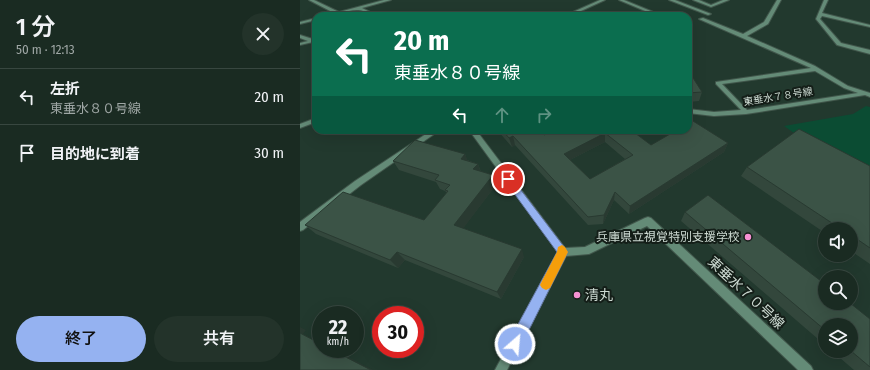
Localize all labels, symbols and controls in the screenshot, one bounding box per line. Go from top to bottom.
text: 1 分 [16,13,55,41]
button: close [242,13,284,55]
text: 20 m [394,24,449,57]
icon: left [328,28,380,80]
text: 50 m · 12:13 [16,42,75,57]
text: 東垂水８０号線 [394,62,520,84]
text: 左折 [50,80,80,98]
icon: left [16,86,38,108]
street label: 東垂水７８号線 [742,86,814,108]
text: 20 m [255,88,284,106]
text: 東垂水８０号線 [50,101,141,116]
icon: left [449,104,471,126]
icon: ahead [491,104,513,126]
icon: right [533,104,555,126]
icon: arrive [16,142,38,164]
text: 30 m [254,144,284,162]
text: 目的地に到着 [50,145,140,163]
pin [491,162,525,196]
icon: arrive [497,168,519,190]
map controls [818,222,858,358]
button: sound [818,222,858,262]
place label: 兵庫県立視覚特別支援学校 [596,230,740,244]
marker: 兵庫県立視覚特別支援学校 [743,232,753,242]
street label: 東垂水７０号線 [704,253,788,333]
button: search [818,270,858,310]
place label: 清丸 [585,287,613,304]
marker: 清丸 [572,290,582,300]
speed limit sign: 30 [372,306,424,358]
text: 22 [329,315,347,339]
button: 終了 [16,316,146,362]
button: 共有 [154,316,284,362]
button: layers [818,318,858,358]
position arrow [494,323,536,365]
text: km/h [327,336,349,348]

